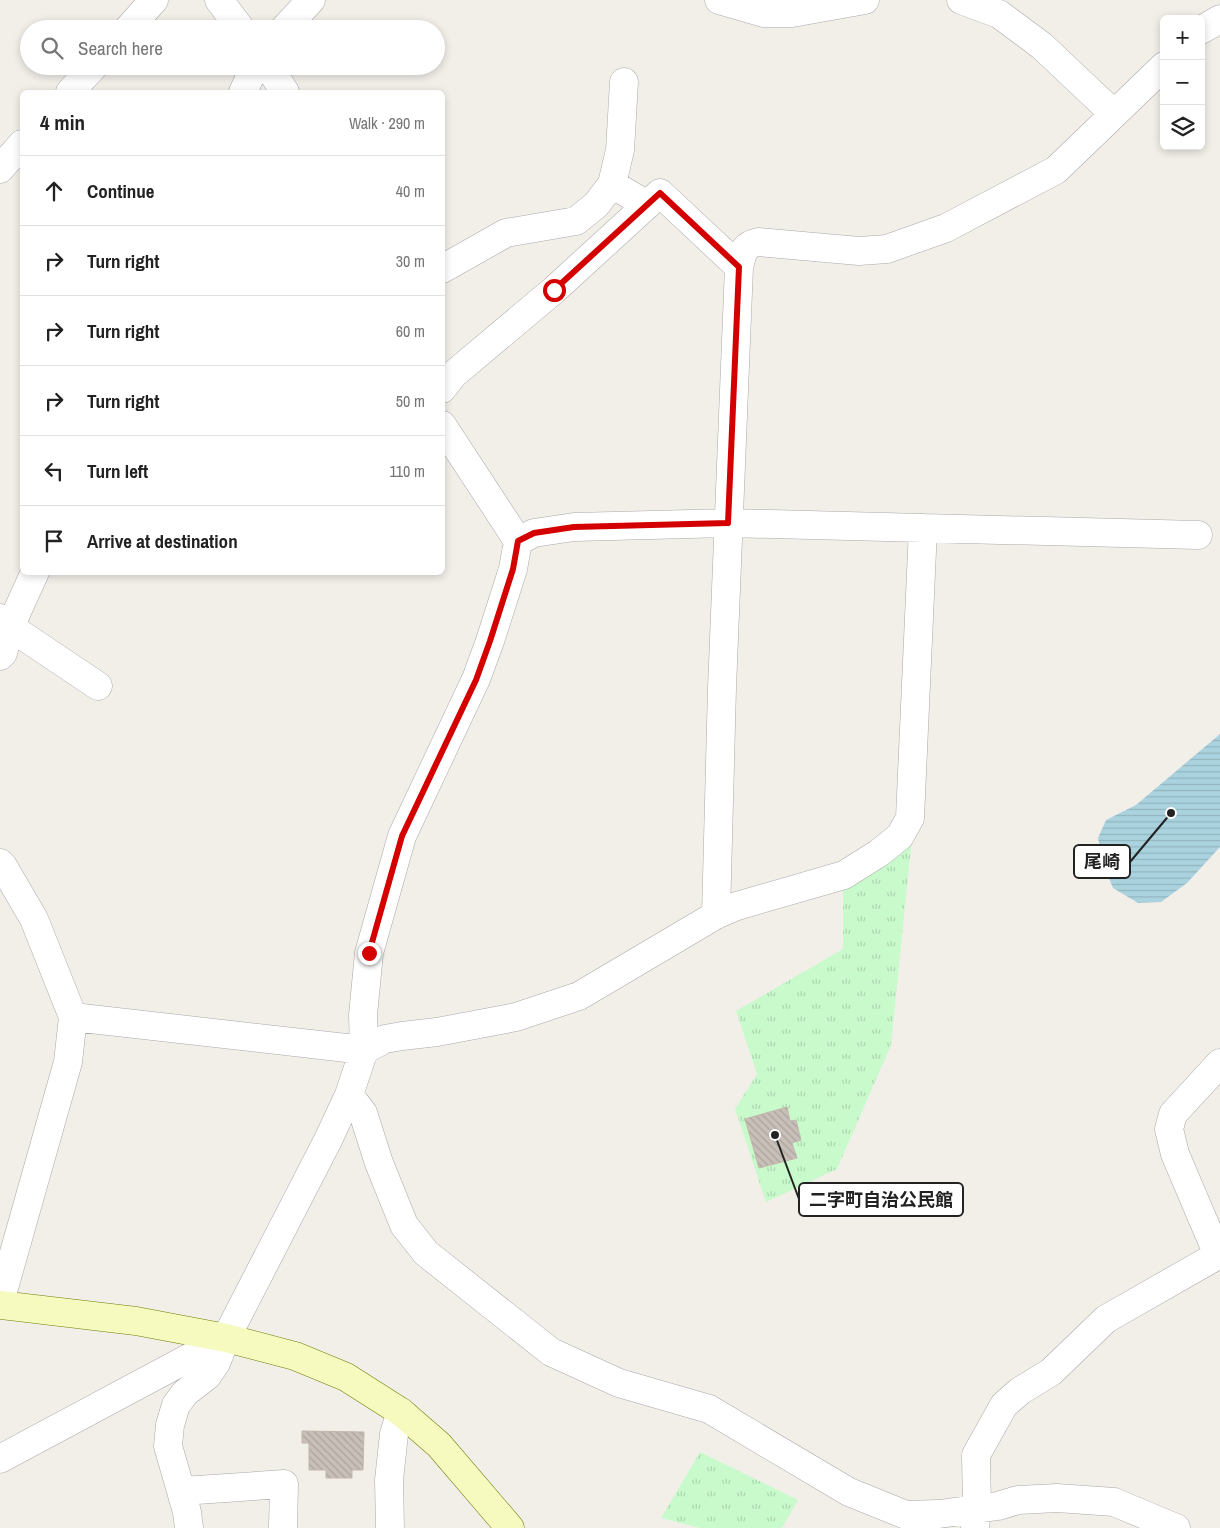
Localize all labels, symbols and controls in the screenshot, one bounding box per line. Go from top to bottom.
map controls [1160,15,1205,150]
button: + [1160,15,1205,60]
search box [20,20,445,75]
icon: search [38,34,66,62]
text: Search here [78,35,163,61]
button: − [1160,60,1205,105]
button: layers [1160,105,1205,150]
text: 4 min [40,108,85,137]
text: Walk · 290 m [349,112,425,134]
icon: ahead [40,177,68,205]
text: Continue [87,178,155,204]
text: 40 m [396,180,425,202]
icon: right [40,247,68,275]
text: Turn right [87,248,159,274]
text: 30 m [396,250,425,272]
route start [543,279,566,302]
icon: right [40,317,68,345]
text: Turn right [87,318,159,344]
text: 60 m [396,320,425,342]
icon: right [40,387,68,415]
text: Turn right [87,388,159,414]
text: 50 m [396,390,425,412]
icon: left [40,457,68,485]
text: Turn left [87,458,148,484]
text: 110 m [389,460,425,482]
icon: arrive [40,527,68,555]
text: Arrive at destination [87,528,238,554]
callout: 尾崎 [1074,845,1130,878]
text: 尾崎 [1084,849,1120,874]
route end [358,942,381,965]
callout: 二字町自治公民館 [799,1183,963,1216]
text: 二字町自治公民館 [809,1187,953,1212]

